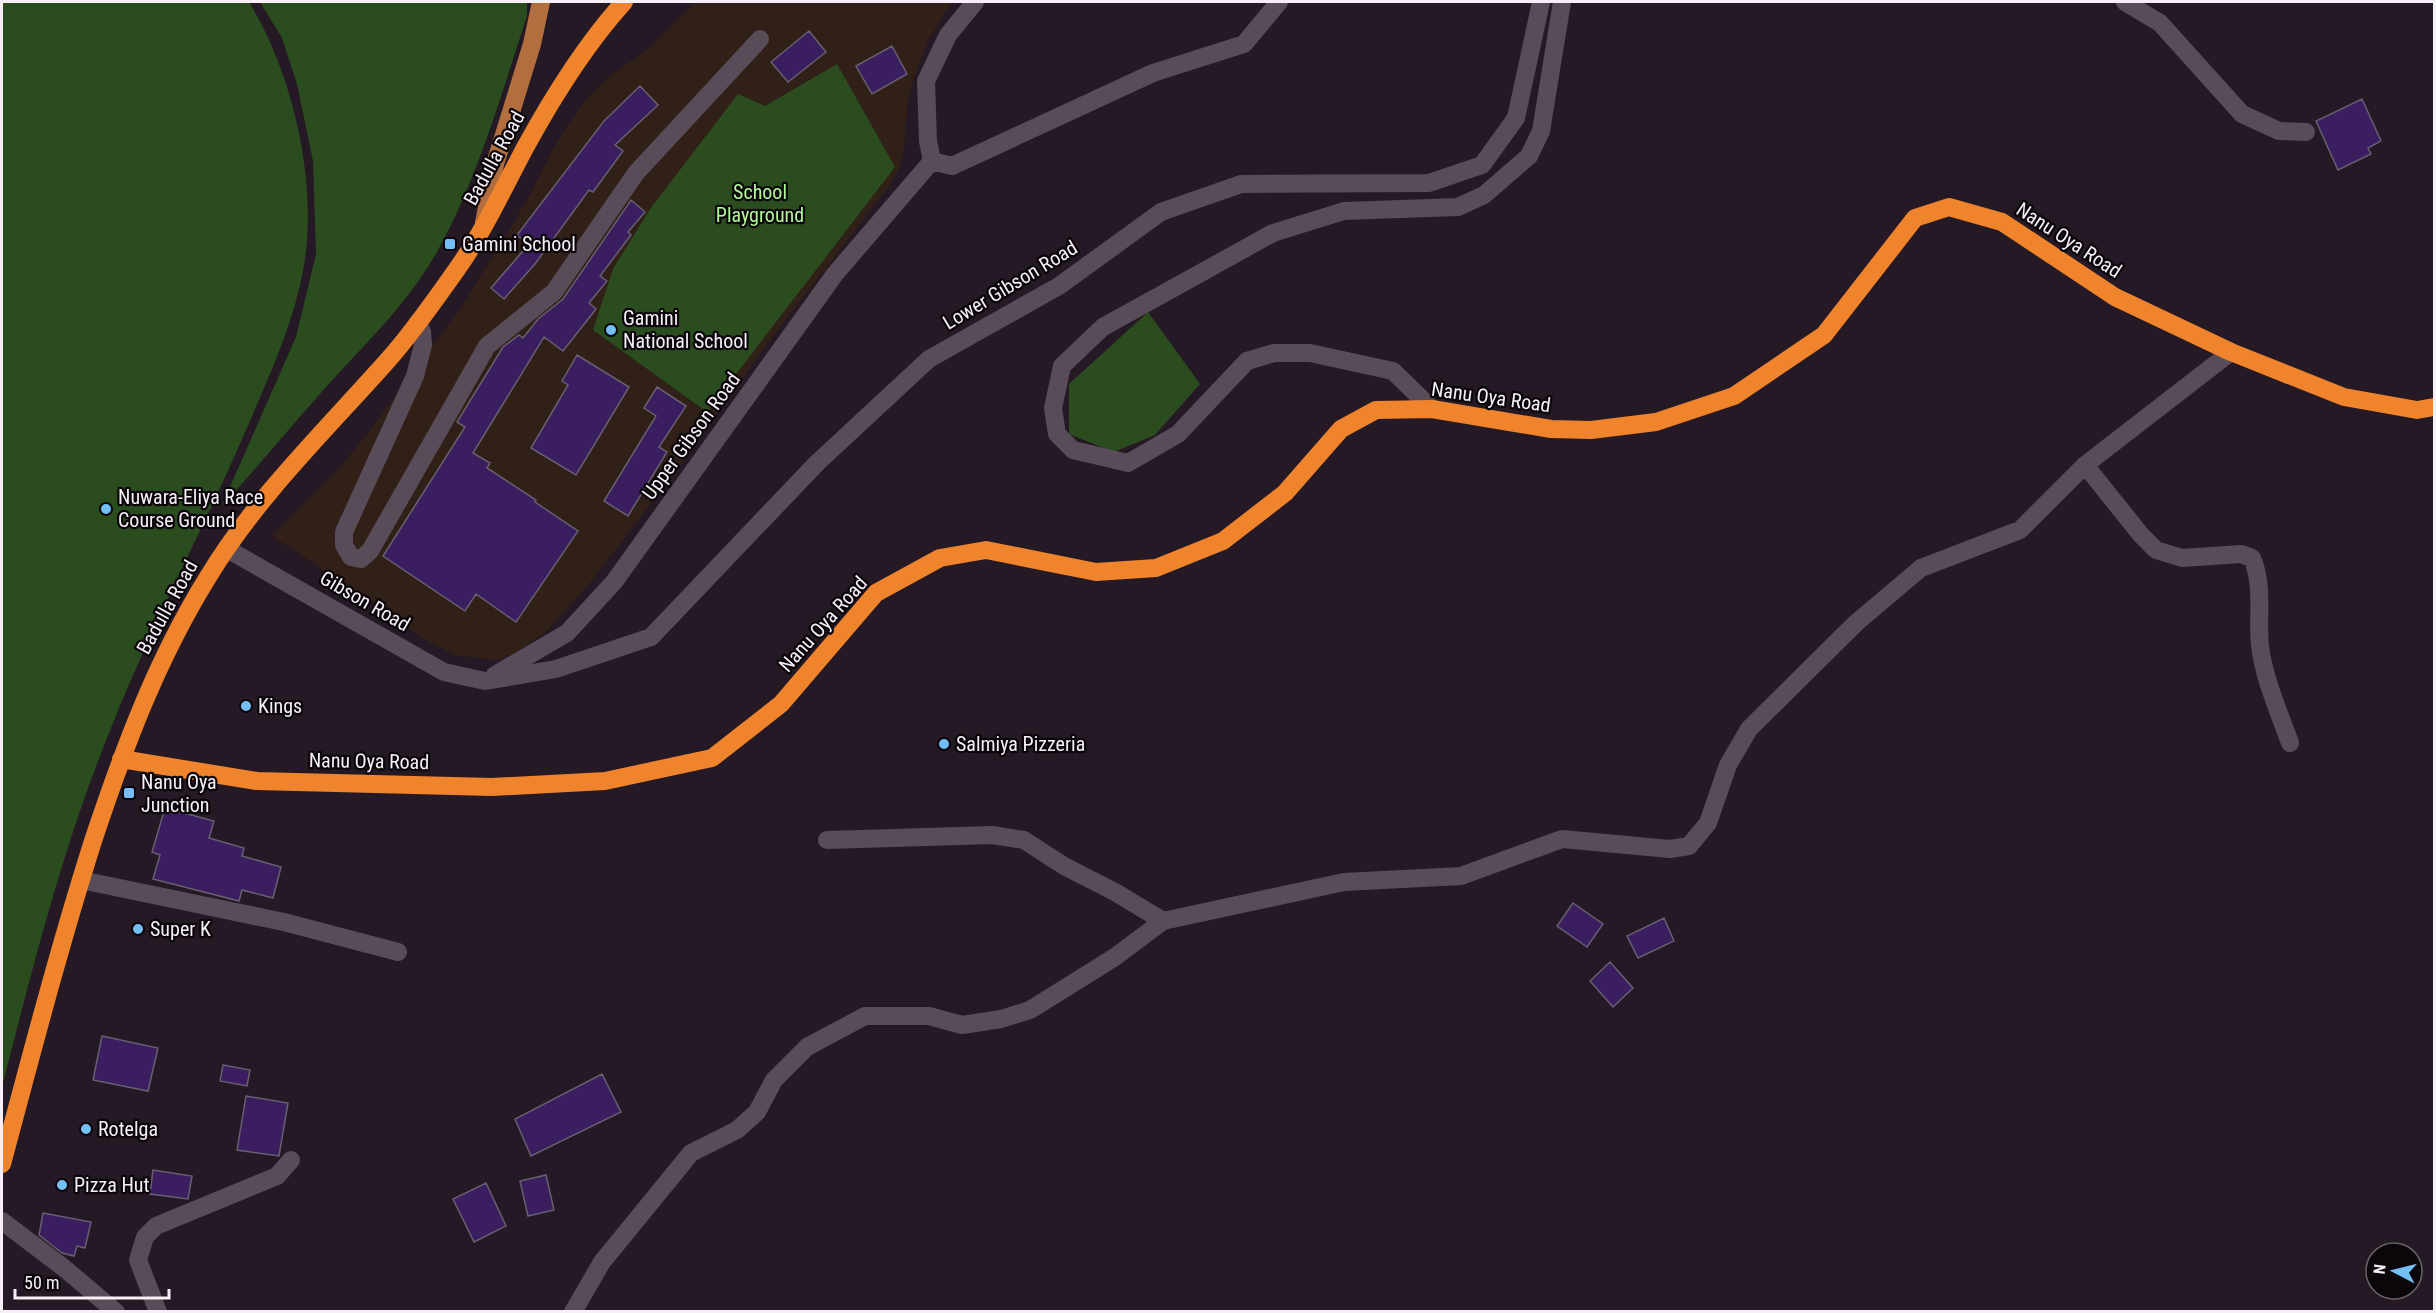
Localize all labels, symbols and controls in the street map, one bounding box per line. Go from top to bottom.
street label: Badulla Road [458,107,530,209]
park label: School Playground [716,180,804,227]
street label: Nanu Oya Road [2012,197,2126,283]
place label: Gamini School [462,232,576,256]
street label: Lower Gibson Road [938,235,1082,335]
marker: Gamini School [443,237,457,251]
place label: Gamini National School [623,306,748,353]
marker: Gamini National School [604,323,618,337]
street label: Upper Gibson Road [637,368,745,504]
street label: Nanu Oya Road [1430,377,1552,417]
place label: Nuwara-Eliya Race Course Ground [118,485,263,532]
marker: Nuwara-Eliya Race Course Ground [99,502,113,516]
street label: Badulla Road [131,556,203,658]
street label: Gibson Road [316,566,414,636]
street label: Nanu Oya Road [774,571,872,677]
place label: Kings [258,694,302,718]
marker: Kings [239,699,253,713]
place label: Salmiya Pizzeria [956,732,1085,756]
marker: Salmiya Pizzeria [937,737,951,751]
street label: Nanu Oya Road [309,748,429,774]
place label: Nanu Oya Junction [141,770,217,817]
marker: Nanu Oya Junction [122,786,136,800]
place label: Super K [150,917,211,941]
marker: Super K [131,922,145,936]
place label: Rotelga [98,1117,158,1141]
marker: Rotelga [79,1122,93,1136]
place label: Pizza Hut [74,1173,149,1197]
marker: Pizza Hut [55,1178,69,1192]
north arrow [2364,1241,2424,1301]
scale bar [15,1262,170,1300]
text: N [2370,1263,2390,1275]
text: 50 m [24,1272,59,1293]

